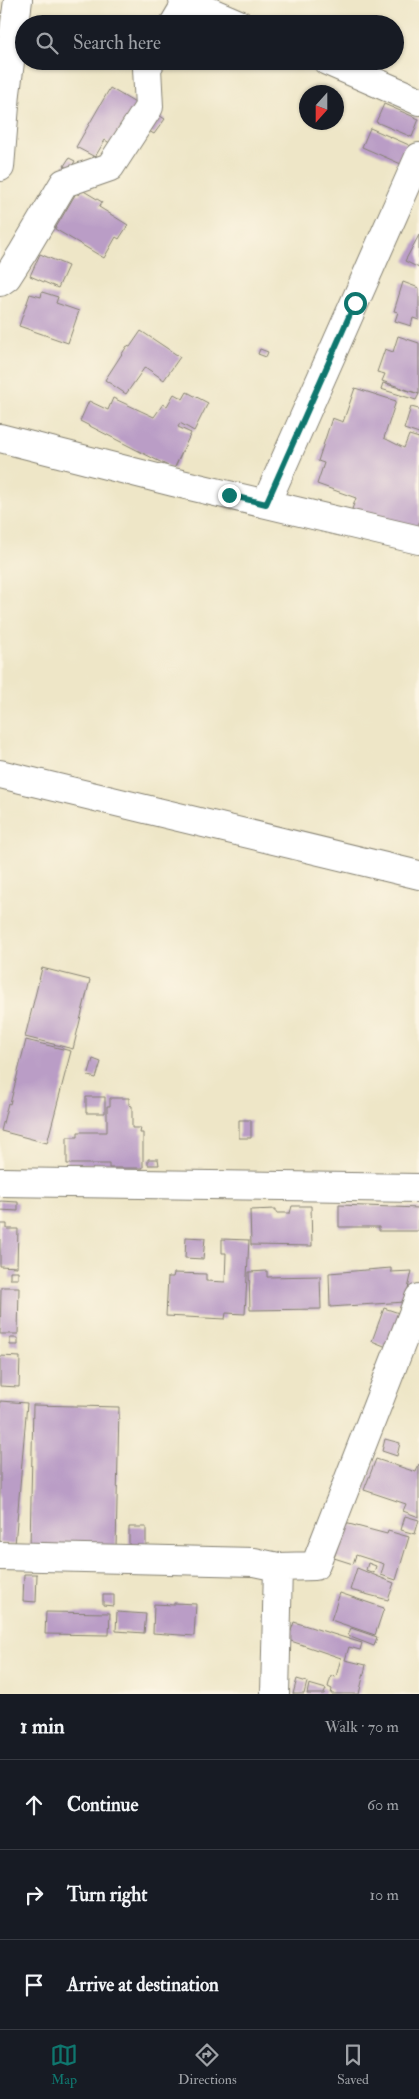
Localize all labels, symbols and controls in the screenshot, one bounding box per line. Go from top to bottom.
search box [15,15,404,70]
icon: search [33,29,61,57]
text: Search here [73,31,161,55]
north arrow [299,85,344,130]
route start [344,292,367,315]
route end [218,484,241,507]
text: 1 min [20,1713,65,1740]
text: Walk · 70 m [325,1717,399,1737]
icon: ahead [20,1791,48,1819]
text: Continue [67,1793,138,1817]
text: 60 m [367,1795,399,1815]
icon: right [20,1881,48,1909]
text: Turn right [67,1883,147,1907]
text: 10 m [369,1885,399,1905]
icon: arrive [20,1971,48,1999]
text: Arrive at destination [67,1973,219,1997]
tab: Map [50,2041,78,2088]
tab: Directions [178,2041,237,2088]
tab: Saved [337,2041,369,2088]

